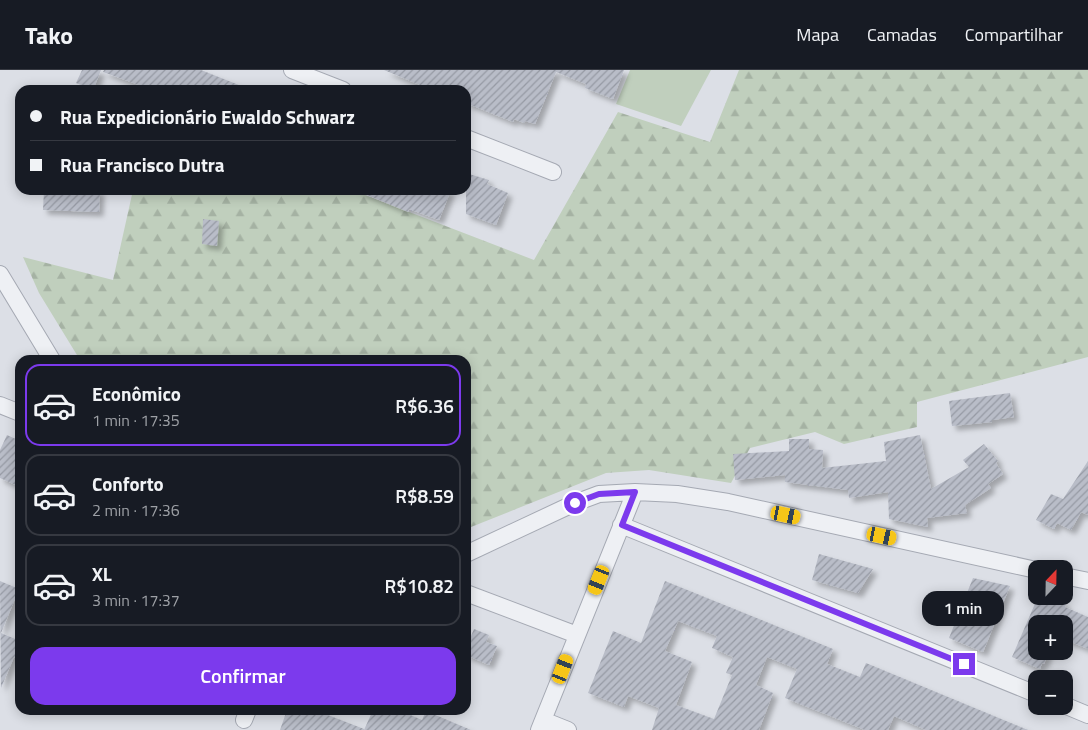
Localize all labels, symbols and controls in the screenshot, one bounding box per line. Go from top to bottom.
text: Tako [25,17,73,53]
text: Mapa [796,21,839,48]
text: Camadas [867,21,937,48]
text: Compartilhar [965,21,1063,48]
text: Rua Expedicionário Ewaldo Schwarz [60,102,355,131]
text: Rua Francisco Dutra [60,150,225,179]
text: Econômico [92,379,181,408]
icon: car [32,383,77,428]
text: R$6.36 [395,391,454,420]
text: 1 min · 17:35 [92,408,180,432]
text: Conforto [92,469,164,498]
icon: car [32,473,77,518]
text: R$8.59 [395,481,454,510]
route start [564,492,586,514]
text: 2 min · 17:36 [92,498,180,522]
car [769,505,802,525]
car [865,526,898,546]
text: XL [92,559,112,588]
north arrow [1028,560,1072,605]
map controls [1028,560,1073,715]
icon: car [32,563,77,608]
car [586,563,611,597]
text: R$10.82 [385,571,454,600]
text: 3 min · 17:37 [92,588,180,612]
callout: 1 min [923,592,1005,626]
text: 1 min [944,596,982,620]
button: + [1028,615,1073,660]
button: Confirmar [30,647,456,705]
car [550,652,575,686]
route end [953,653,975,675]
button: − [1028,670,1073,715]

